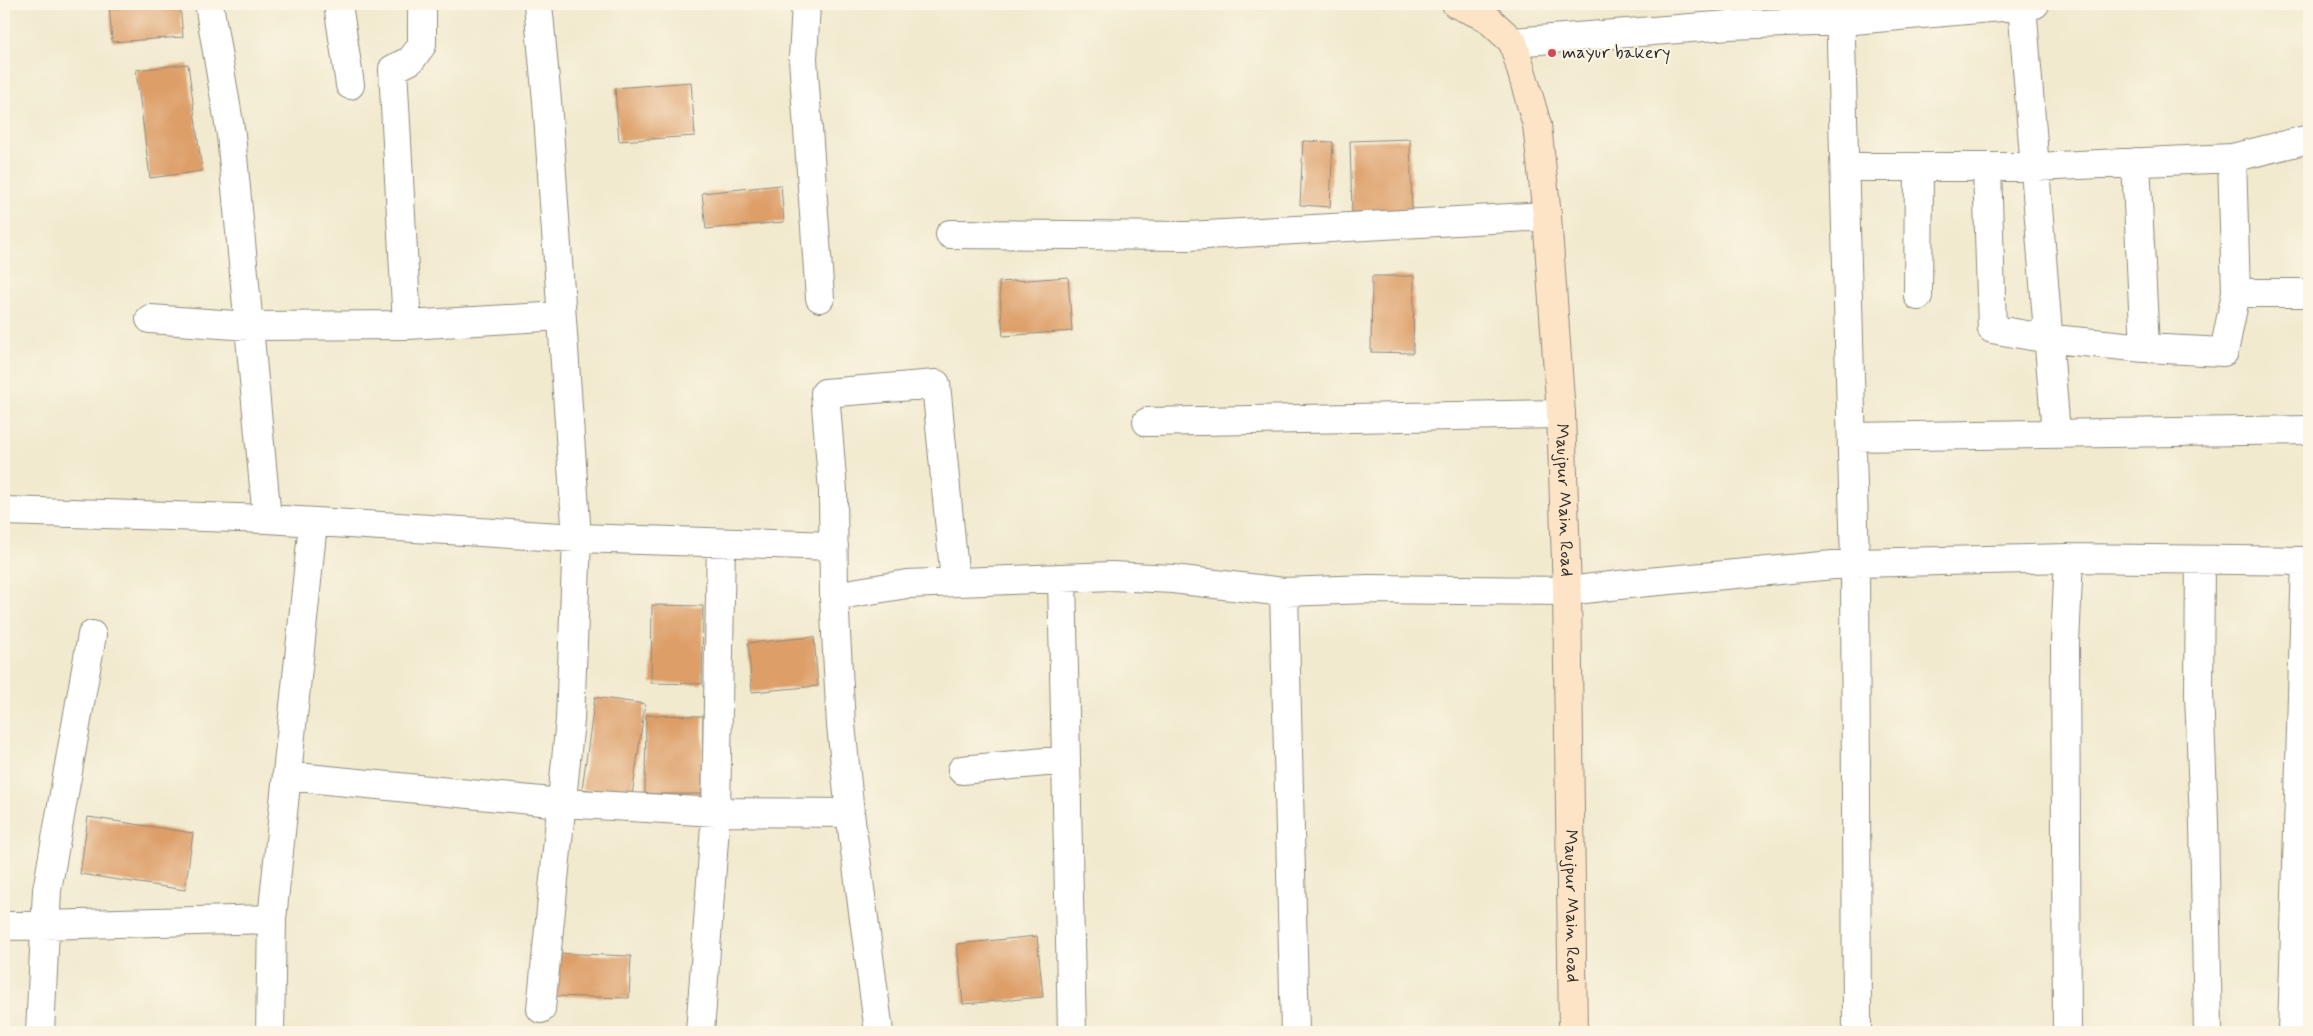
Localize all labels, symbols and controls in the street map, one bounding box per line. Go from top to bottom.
place label: mayur bakery [1562,41,1670,65]
marker: mayur bakery [1546,47,1558,59]
street label: Maujpur Main Road [1549,423,1579,577]
street label: Maujpur Main Road [1558,829,1584,983]

